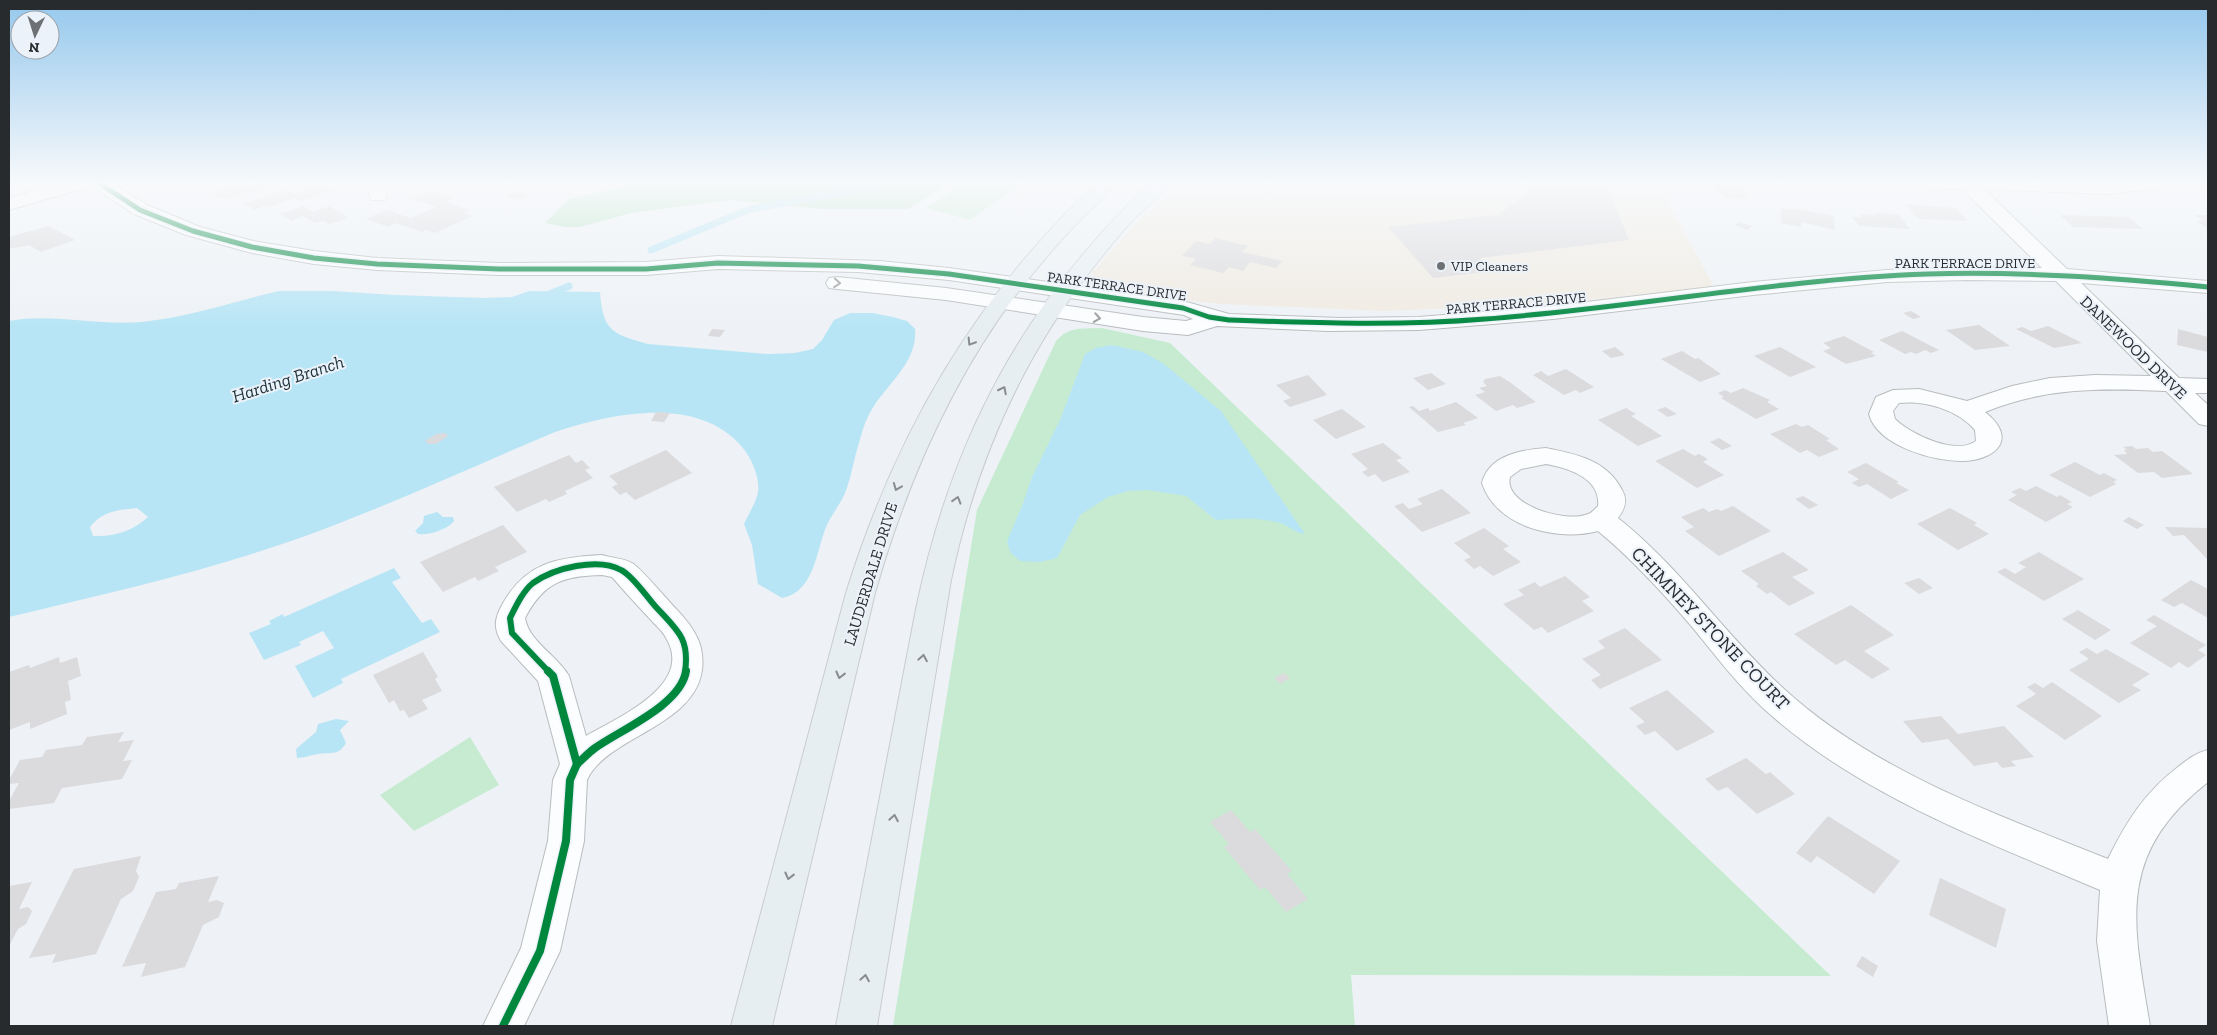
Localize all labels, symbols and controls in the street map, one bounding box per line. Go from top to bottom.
north arrow [10,10,60,60]
text: N [28,39,40,56]
street label: PARK TERRACE DRIVE [1895,255,2035,272]
place label: VIP Cleaners [1450,258,1528,275]
marker: VIP Cleaners [1435,260,1447,272]
street label: PARK TERRACE DRIVE [1046,268,1188,305]
one-way arrow [833,277,841,288]
street label: PARK TERRACE DRIVE [1445,289,1587,318]
street label: DANEWOOD DRIVE [2076,292,2191,403]
one-way arrow [1092,312,1101,322]
one-way arrow [968,336,977,346]
water label: Harding Branch [229,351,347,407]
one-way arrow [997,386,1007,395]
one-way arrow [893,482,903,490]
one-way arrow [952,496,962,504]
street label: LAUDERDALE DRIVE [840,500,901,648]
street label: CHIMNEY STONE COURT [1627,542,1795,715]
one-way arrow [917,654,928,663]
one-way arrow [835,671,845,679]
one-way arrow [888,814,899,823]
one-way arrow [784,872,795,880]
one-way arrow [859,974,870,983]

